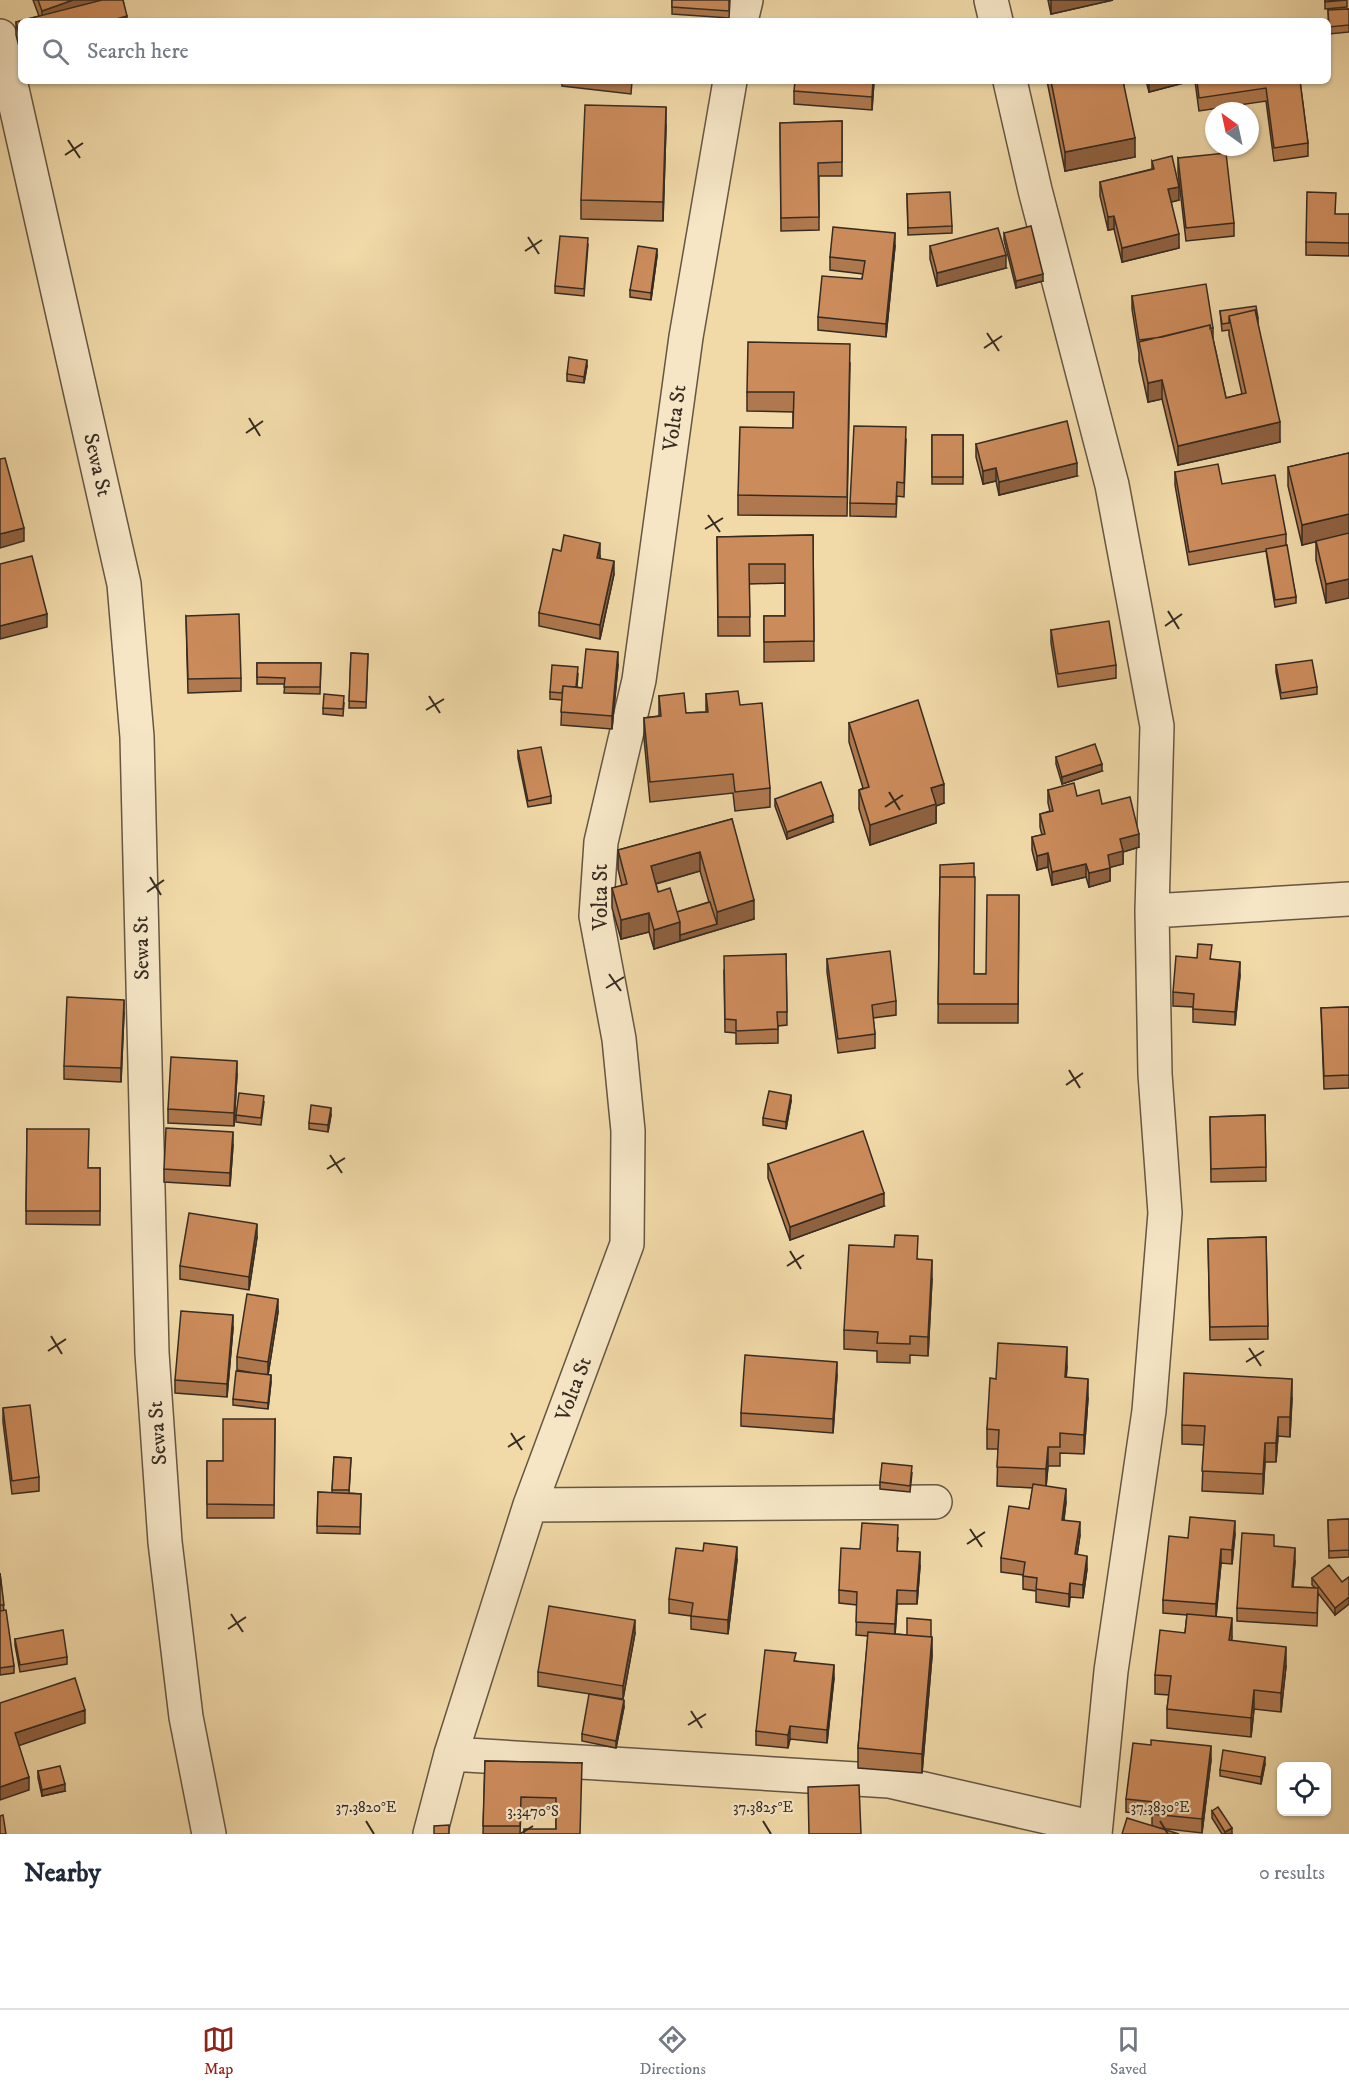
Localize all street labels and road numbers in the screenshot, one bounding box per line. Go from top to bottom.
street label: Volta St [657,383,693,454]
street label: Sewa St [77,431,117,499]
street label: Volta St [588,864,614,931]
street label: Sewa St [128,915,156,980]
street label: Volta St [550,1353,598,1426]
street label: Sewa St [143,1400,173,1466]

